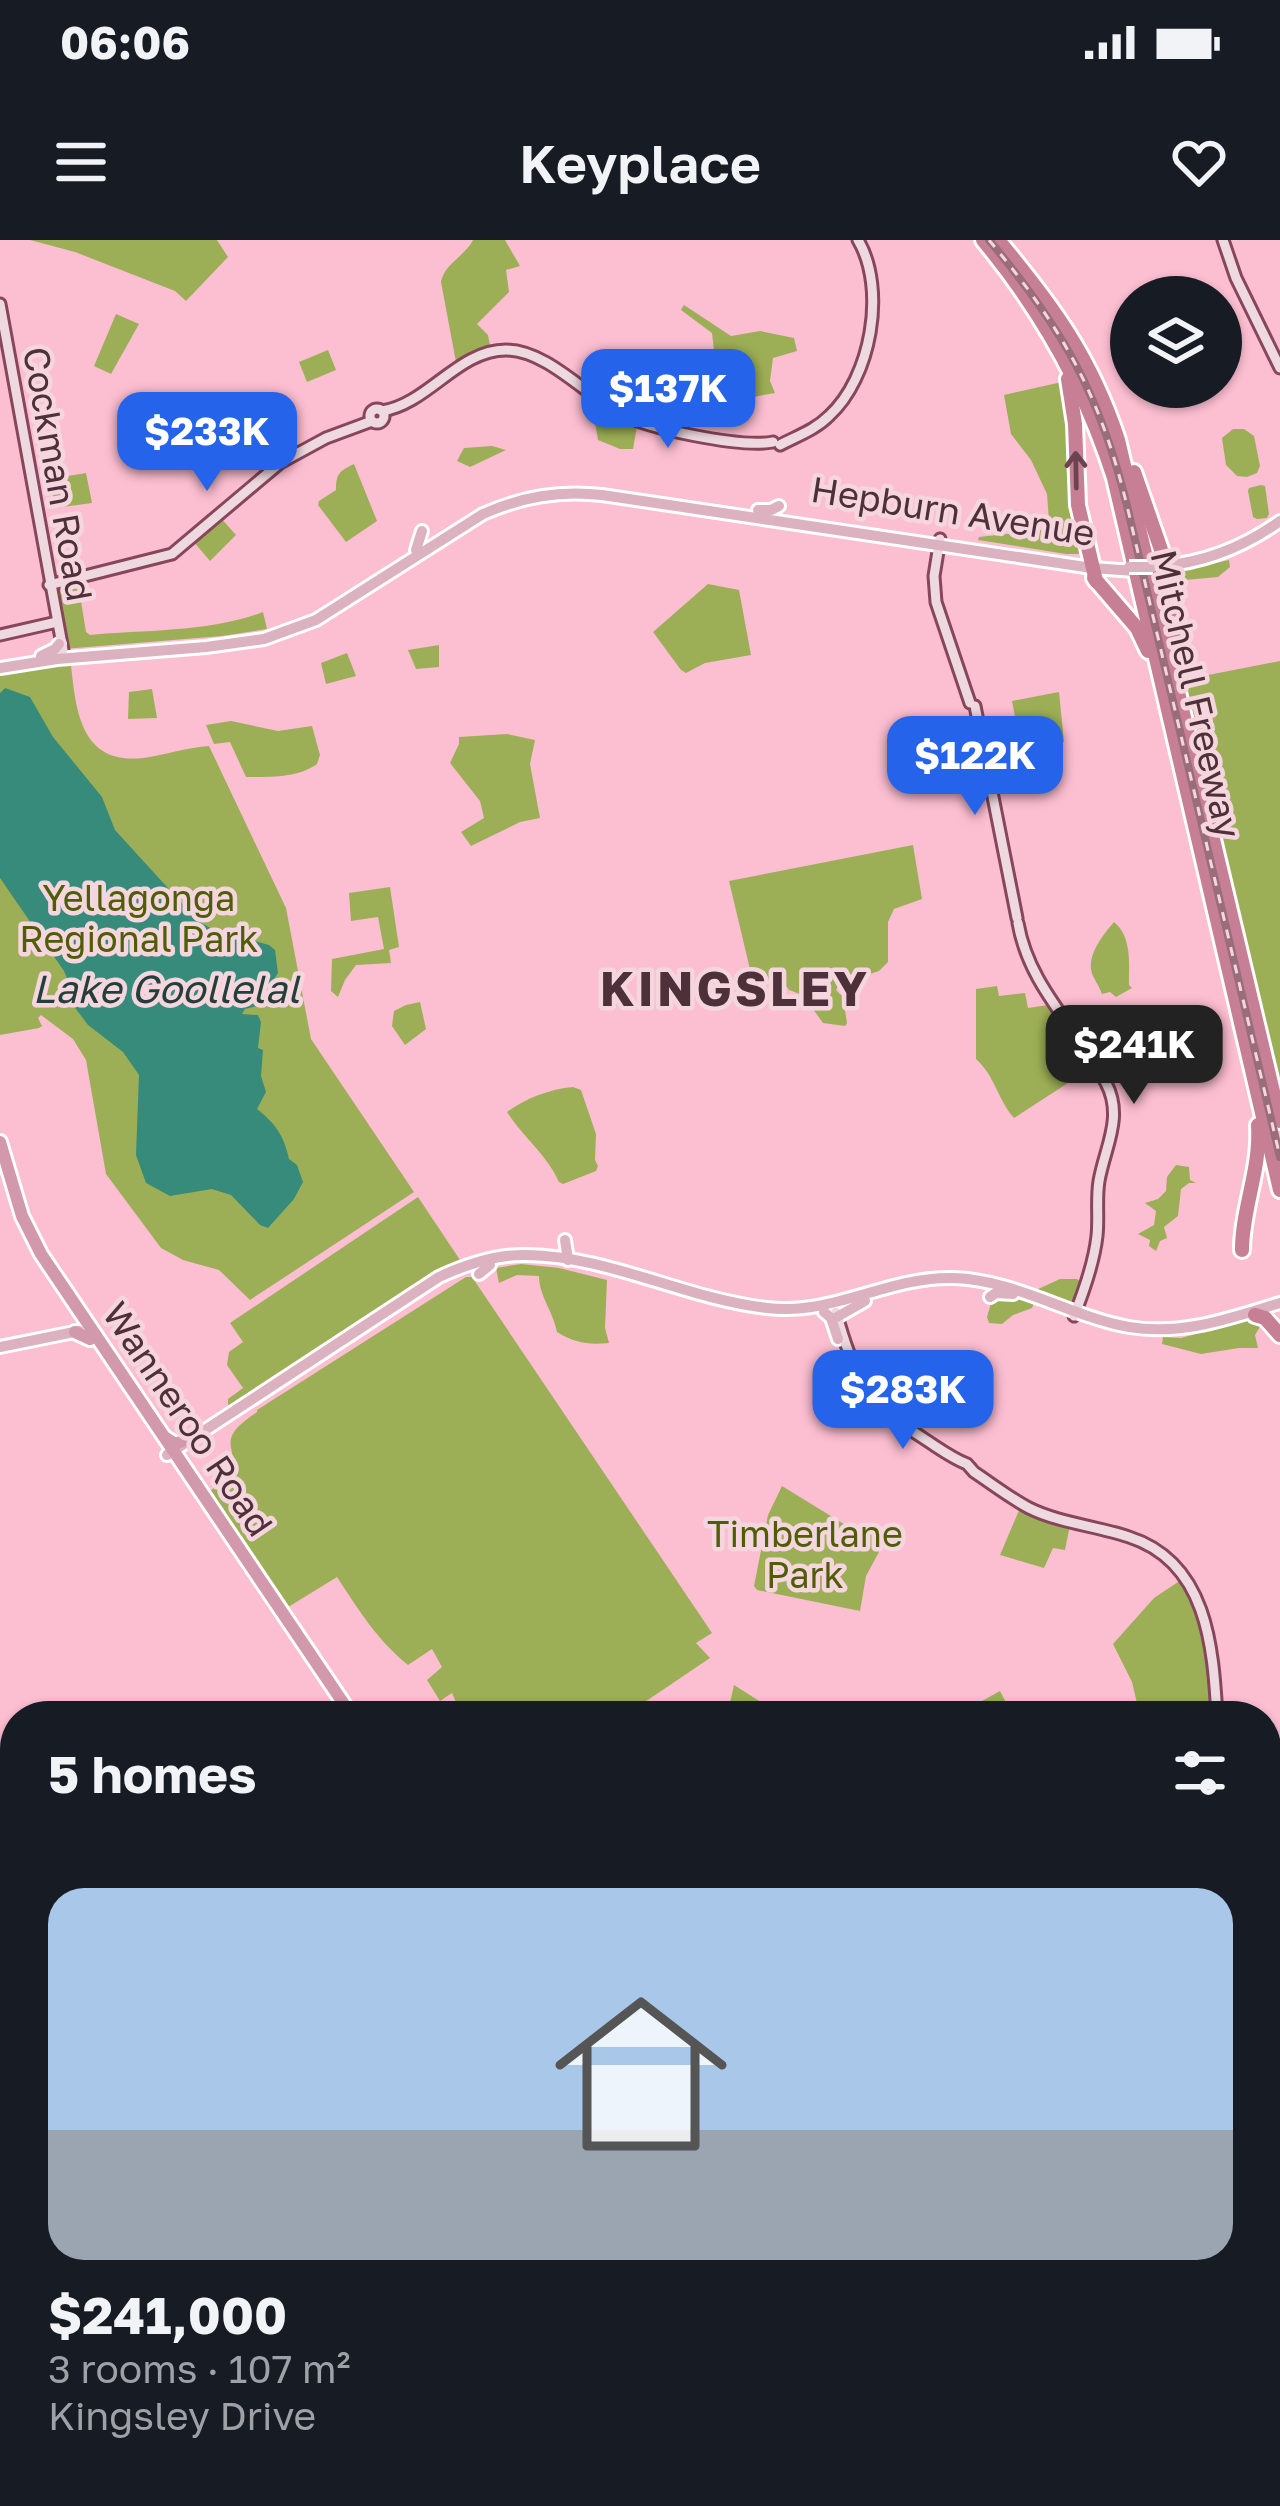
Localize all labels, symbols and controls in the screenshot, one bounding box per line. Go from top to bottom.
text: 06:06 [60,15,190,69]
icon: menu [48,129,114,195]
icon: heart [1166,129,1232,195]
text: Keyplace [519,130,761,195]
map controls [1110,276,1242,408]
button: layers [1110,276,1242,408]
street label: Cockman Road [15,343,102,604]
pin: $137K [584,349,752,451]
text: $137K [608,364,728,411]
pin: $233K [123,392,291,494]
text: $233K [144,407,270,454]
one-way arrow [1064,451,1087,490]
street label: Hepburn Avenue [808,467,1098,554]
street label: Mitchell Freeway [1142,546,1251,842]
pin: $122K [891,716,1059,818]
text: $122K [914,731,1036,778]
park label: Yellagonga Regional Park [19,876,259,960]
district label: KINGSLEY [600,959,870,1017]
water label: Lake Goollelal [33,965,301,1012]
pin: $241K [1050,1005,1218,1107]
text: $241K [1073,1020,1195,1067]
street label: Wanneroo Road [94,1294,282,1544]
pin: $283K [819,1350,987,1452]
text: $283K [840,1365,966,1412]
park label: Timberlane Park [707,1512,903,1596]
icon: filters [1167,1740,1233,1806]
text: 5 homes [48,1743,257,1804]
icon: home [533,1966,749,2182]
text: $241,000 [48,2284,287,2345]
text: 3 rooms · 107 m² [48,2345,351,2392]
text: Kingsley Drive [48,2392,316,2439]

